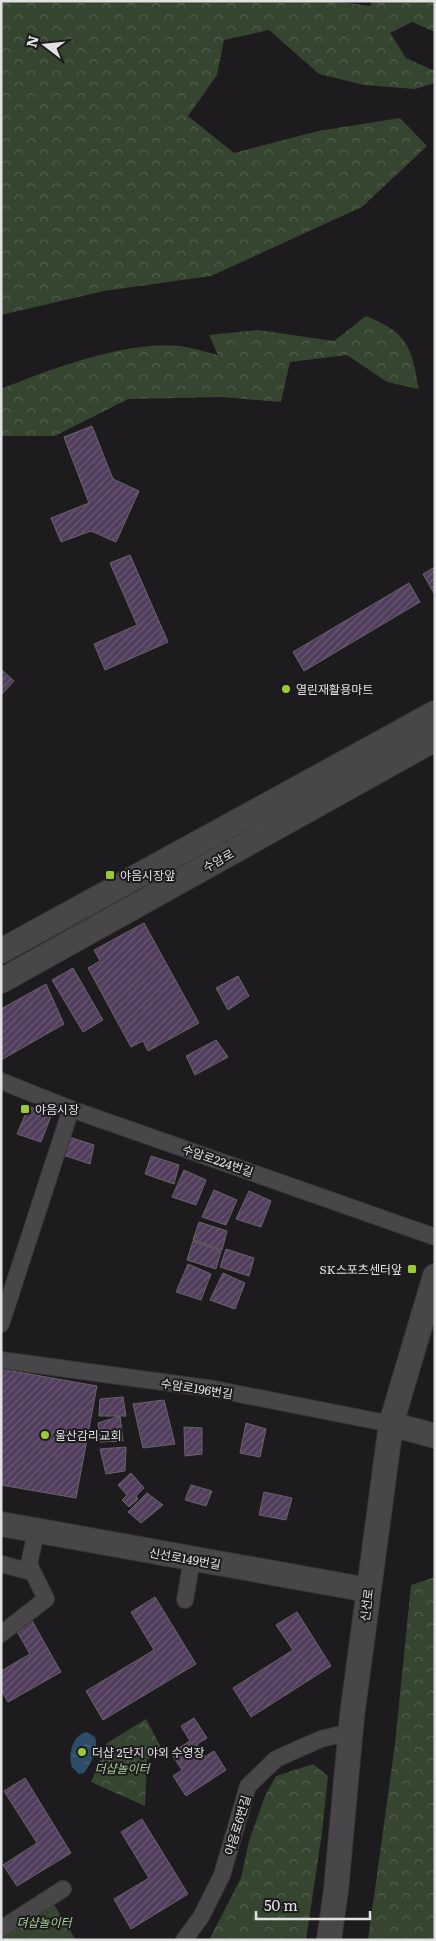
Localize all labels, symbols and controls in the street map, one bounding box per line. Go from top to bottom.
north arrow [20,20,70,70]
text: N [20,32,43,50]
place label: 열린재활용마트 [296,680,373,698]
marker: 열린재활용마트 [280,683,292,695]
street label: 수암로 [199,844,237,876]
place label: 야음시장앞 [120,866,175,884]
marker: 야음시장앞 [104,869,116,881]
place label: 야음시장 [35,1100,79,1118]
marker: 야음시장 [19,1103,31,1115]
street label: 수암로224번길 [180,1139,256,1181]
place label: SK스포츠센터앞 [320,1260,402,1278]
marker: SK스포츠센터앞 [406,1263,418,1275]
street label: 수암로196번길 [160,1373,234,1403]
place label: 울산감리교회 [55,1426,121,1444]
marker: 울산감리교회 [39,1429,51,1441]
street label: 신선로149번길 [148,1543,222,1573]
street label: 신선로 [355,1587,377,1623]
place label: 더샵 2단지 야외 수영장 [92,1743,205,1761]
marker: 더샵 2단지 야외 수영장 [76,1746,88,1758]
park label: 더샵놀이터 [94,1759,152,1777]
street label: 야음로6번길 [219,1793,255,1857]
scale bar [256,1888,370,1920]
text: 50 m [264,1893,298,1916]
park label: 뎌샵놀이터 [16,1913,74,1931]

